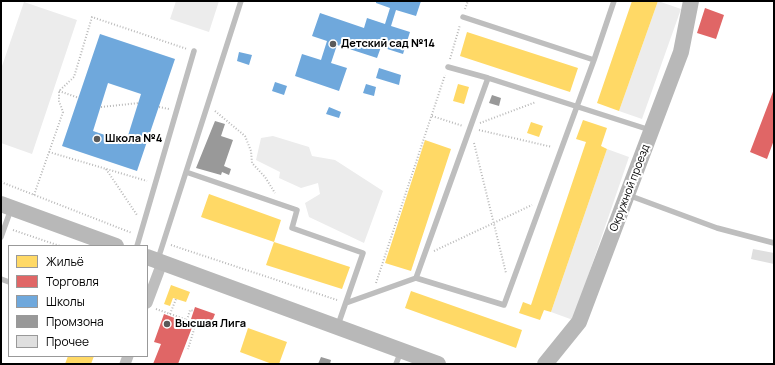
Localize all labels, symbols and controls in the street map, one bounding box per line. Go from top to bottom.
place label: Детский сад №14 [341,37,435,51]
marker: Детский сад №14 [328,39,338,49]
place label: Школа №4 [105,132,162,146]
marker: Школа №4 [92,134,102,144]
street label: Окружной проезд [607,143,653,233]
legend [8,245,148,357]
text: Жильё [46,253,84,270]
text: Торговля [46,273,99,290]
text: Школы [46,293,85,310]
text: Промзона [46,313,104,330]
place label: Высшая Лига [175,317,246,331]
marker: Высшая Лига [162,319,172,329]
text: Прочее [46,333,89,350]

